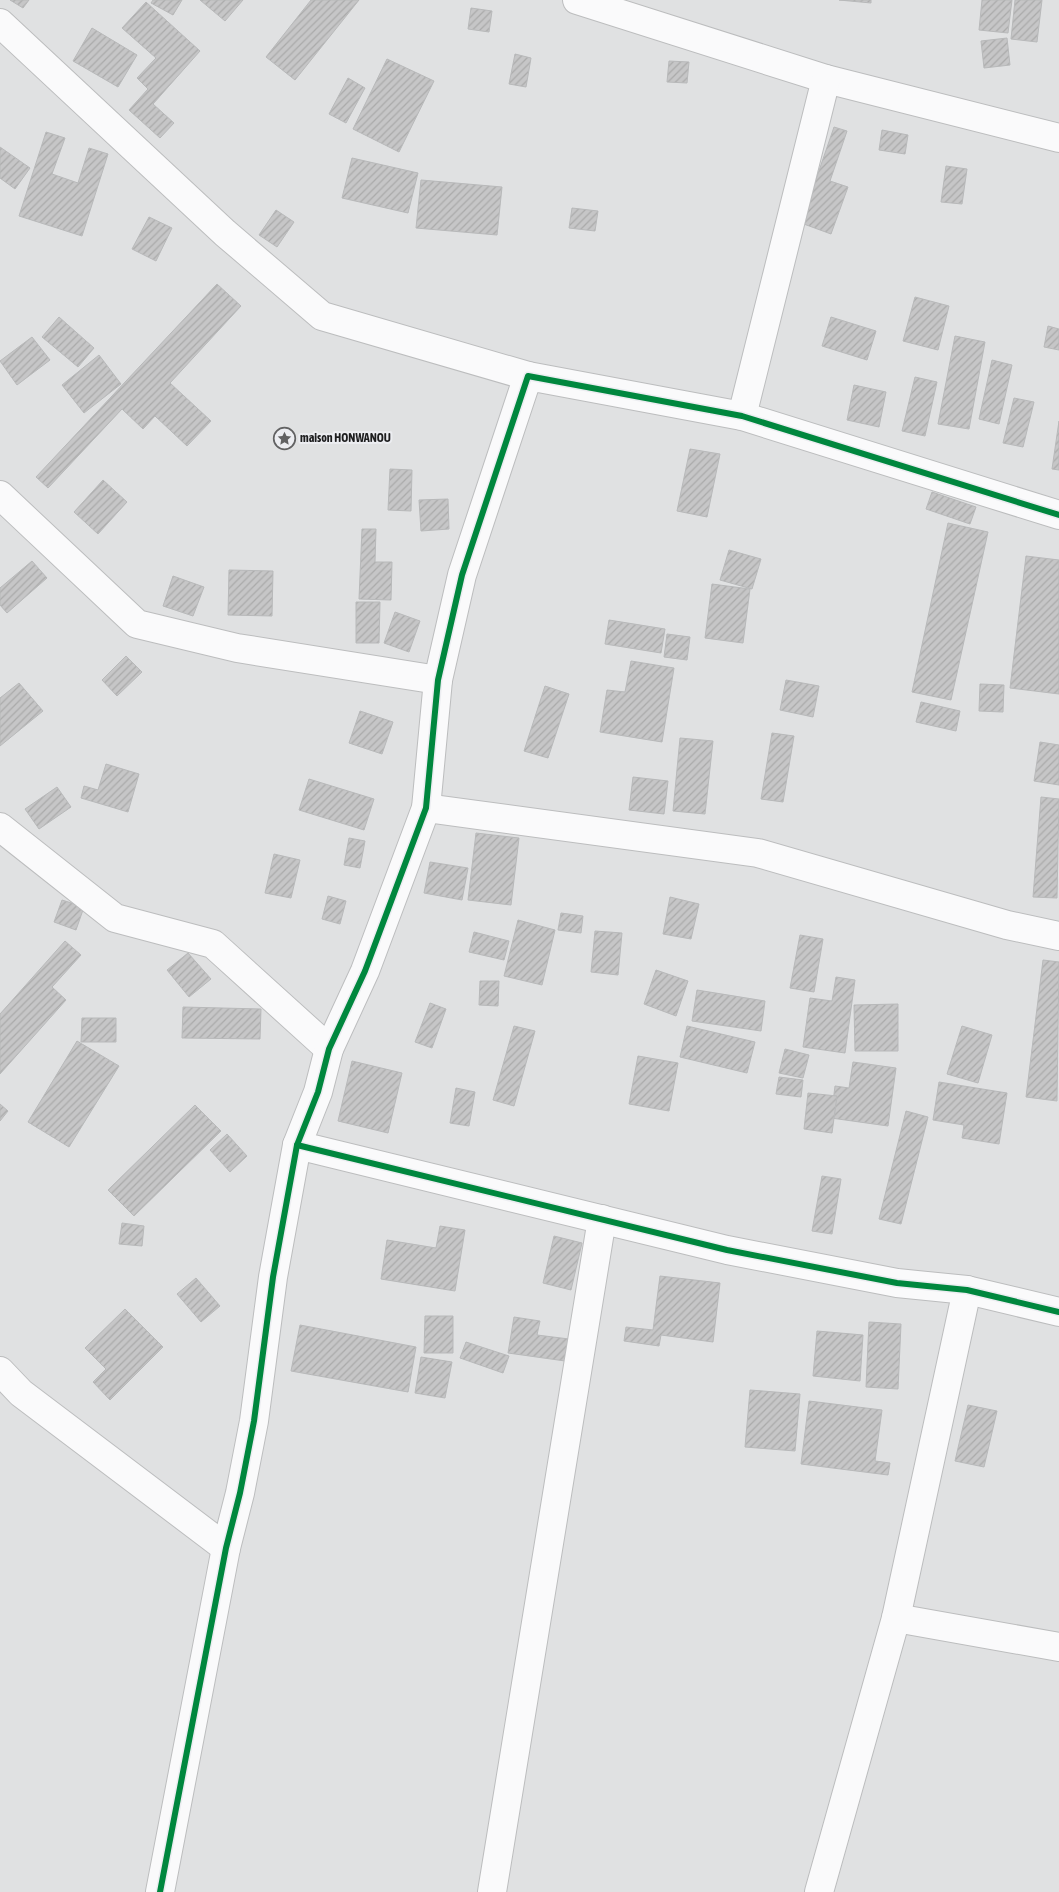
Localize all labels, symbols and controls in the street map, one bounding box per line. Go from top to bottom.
place icon: maison HONWANOU [272,426,296,450]
place label: maison HONWANOU [300,431,391,445]

